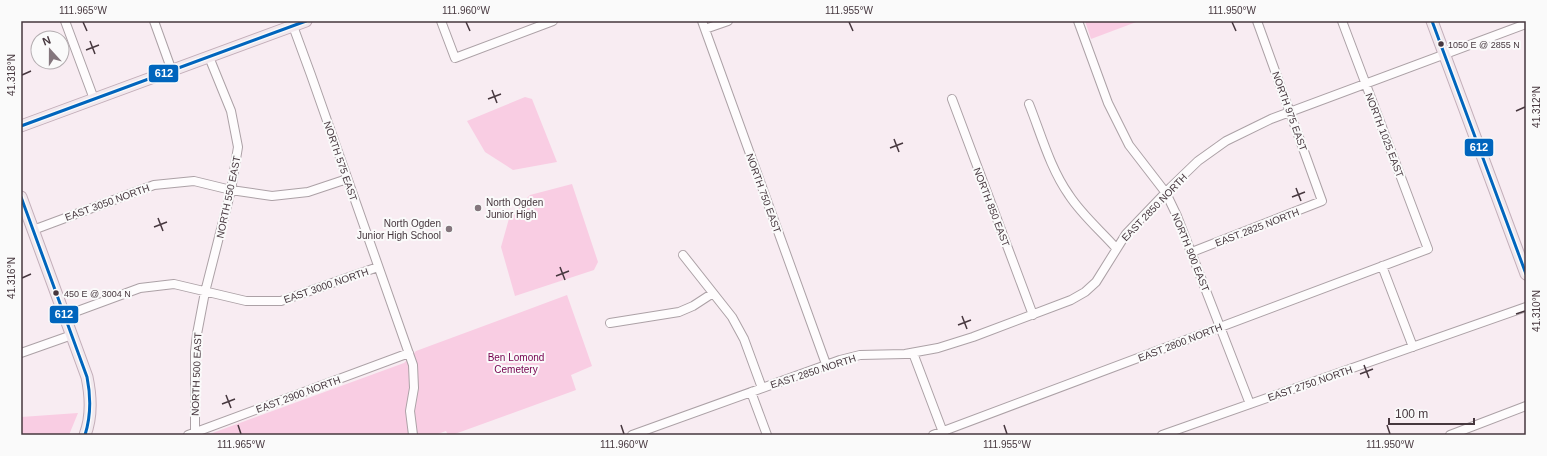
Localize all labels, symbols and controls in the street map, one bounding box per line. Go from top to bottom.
text: 111.965°W [59,5,108,16]
text: 111.960°W [442,5,491,16]
text: 111.955°W [825,5,874,16]
text: 111.950°W [1208,5,1257,16]
north arrow [30,30,70,70]
text: N [41,34,52,48]
marker: 1050 E @ 2855 N [1436,39,1446,49]
place label: 1050 E @ 2855 N [1448,40,1520,50]
text: 41.318°N [6,54,17,96]
line badge: 612 [148,64,179,83]
text: 612 [155,67,173,79]
street label: NORTH 975 EAST [1270,70,1309,152]
text: 41.312°N [1531,86,1542,128]
street label: NORTH 1025 EAST [1363,92,1406,179]
street label: NORTH 575 EAST [322,120,359,203]
line badge: 612 [1464,138,1494,157]
text: 612 [1470,141,1488,153]
street label: NORTH 750 EAST [744,152,783,234]
street label: NORTH 550 EAST [214,155,243,239]
street label: NORTH 850 EAST [971,166,1012,248]
street label: EAST 2850 NORTH [1119,171,1189,243]
street label: EAST 3050 NORTH [63,182,151,223]
place label: North Ogden Junior High [486,197,543,220]
marker: North Ogden Junior High [473,203,483,213]
street label: EAST 2825 NORTH [1214,206,1301,249]
street label: NORTH 900 EAST [1170,211,1211,293]
place label: North Ogden Junior High School [357,218,441,241]
marker: North Ogden Junior High School [444,224,454,234]
text: 41.316°N [6,257,17,299]
street label: EAST 3000 NORTH [282,266,370,305]
marker: 450 E @ 3004 N [51,288,61,298]
place label: 450 E @ 3004 N [64,289,131,299]
text: 41.310°N [1531,290,1542,332]
line badge: 612 [49,305,79,324]
text: 612 [55,308,73,320]
street label: EAST 2800 NORTH [1137,321,1224,364]
street label: NORTH 500 EAST [190,332,203,416]
park label: Ben Lomond Cemetery [488,352,544,375]
street label: EAST 2850 NORTH [769,352,857,390]
street label: EAST 2750 NORTH [1266,364,1354,403]
street label: EAST 2900 NORTH [254,374,342,415]
scale bar [1389,400,1474,426]
text: 100 m [1395,407,1428,421]
text: 111.965°W [217,439,266,450]
text: 111.960°W [600,439,649,450]
text: 111.955°W [983,439,1032,450]
text: 111.950°W [1366,439,1415,450]

